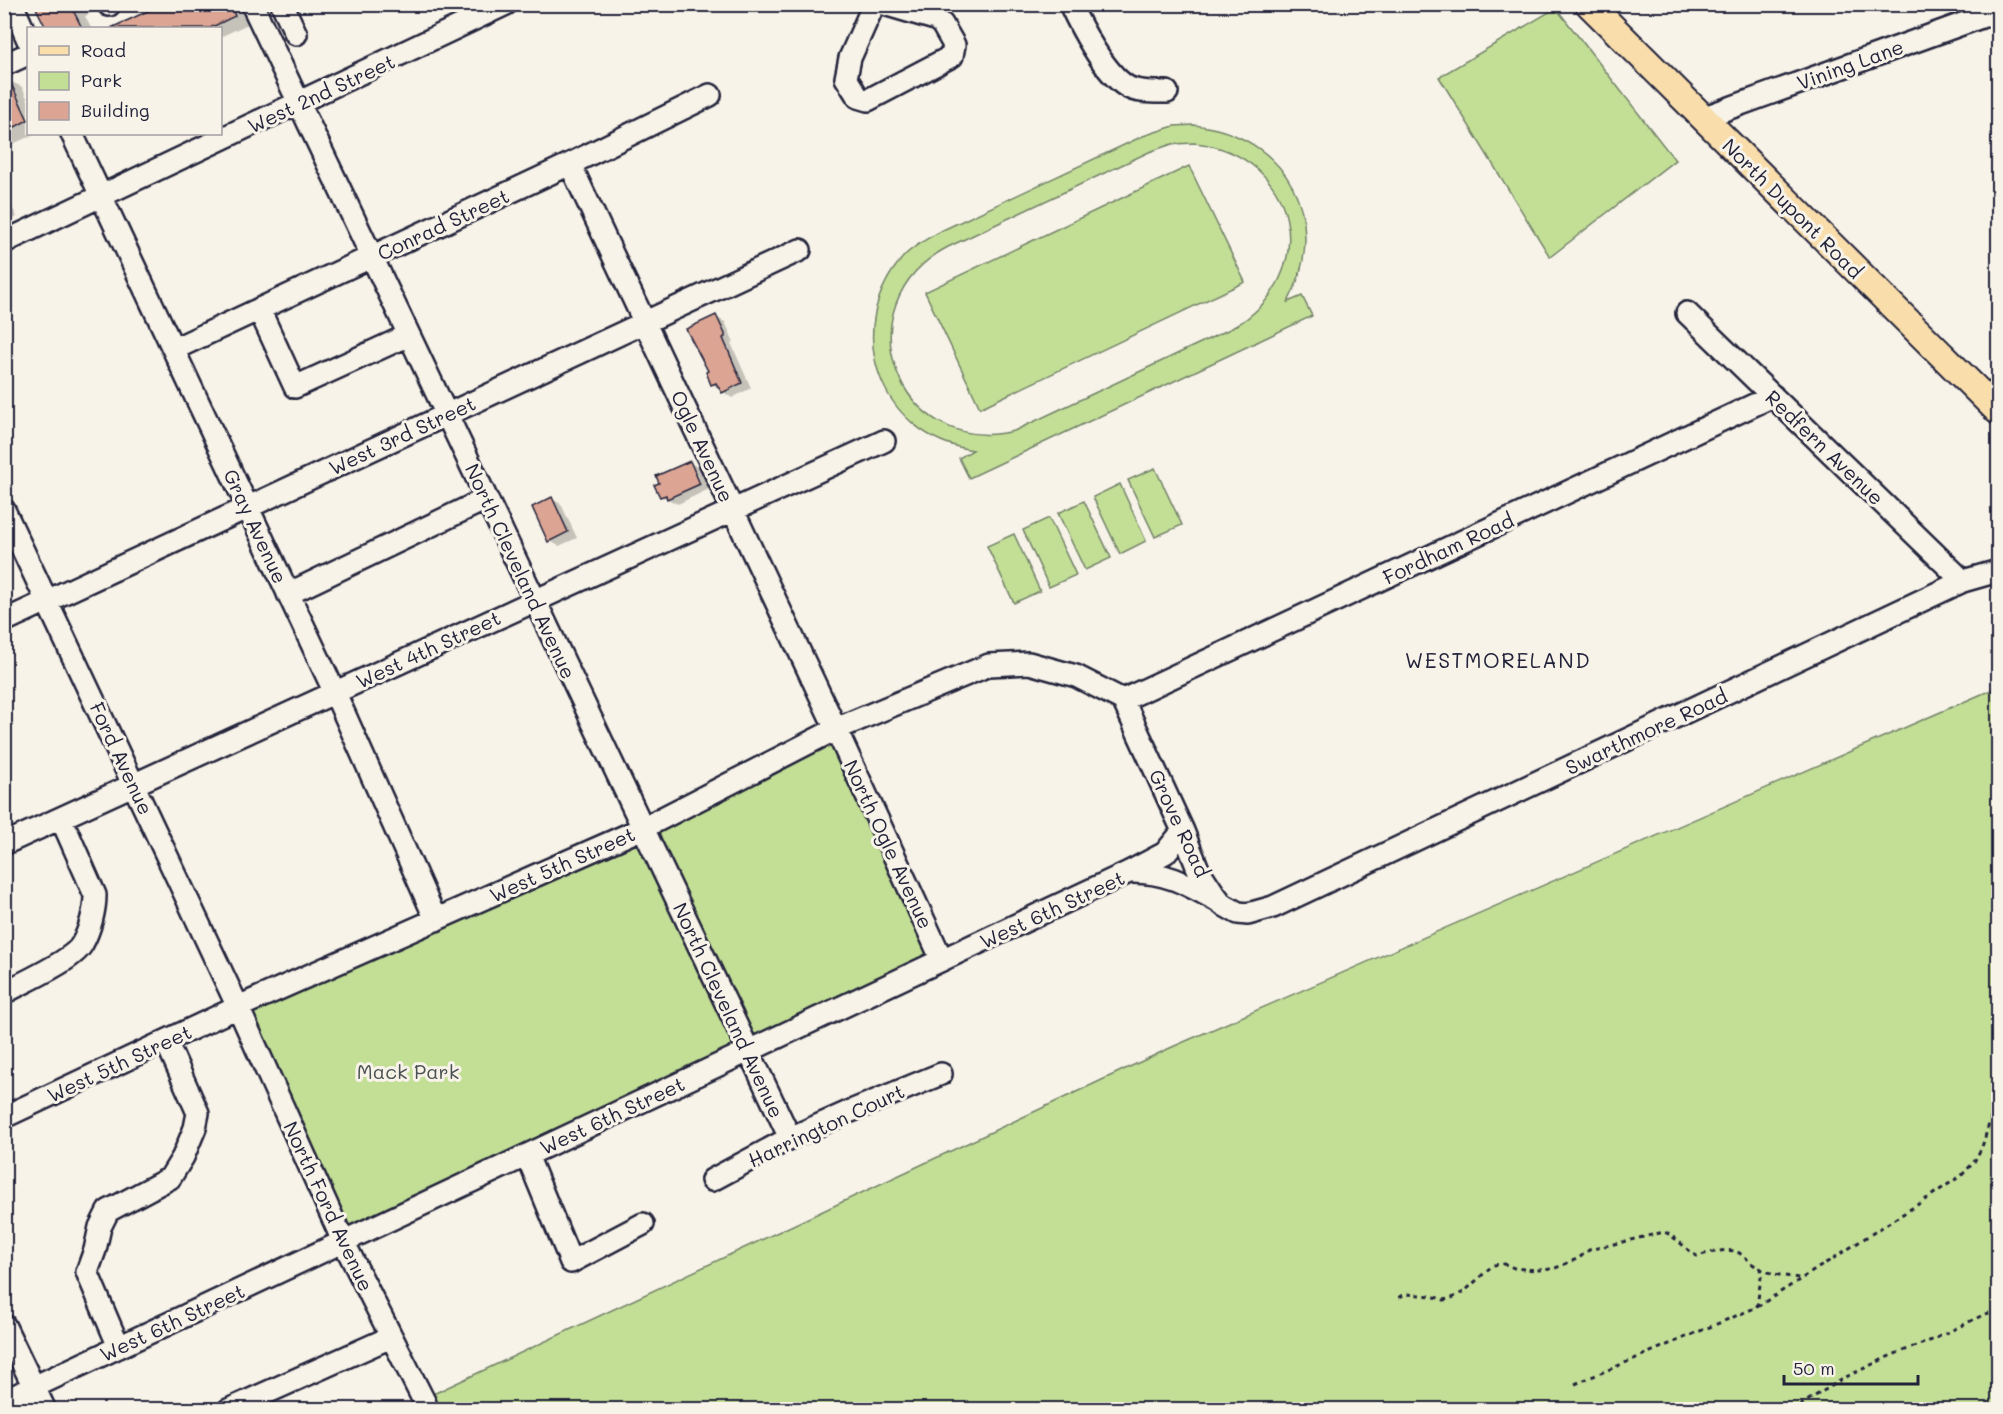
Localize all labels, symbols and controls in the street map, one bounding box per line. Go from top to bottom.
legend [27,27,222,135]
street label: Vining Lane [1793,33,1907,95]
text: Road [81,38,126,62]
street label: West 2nd Street [243,47,399,139]
text: Park [81,68,122,92]
text: Building [81,98,149,122]
street label: North Dupont Road [1717,132,1869,284]
street label: Conrad Street [373,182,513,266]
street label: Redfern Avenue [1760,384,1890,510]
street label: Ogle Avenue [666,386,740,506]
street label: West 3rd Street [324,390,480,480]
street label: North Cleveland Avenue [460,459,582,683]
street label: Gray Avenue [218,465,294,587]
street label: Fordham Road [1378,506,1518,590]
street label: West 4th Street [351,604,505,694]
district label: WESTMORELAND [1405,646,1591,673]
street label: Swarthmore Road [1561,682,1731,780]
street label: Ford Avenue [85,698,159,818]
street label: North Ogle Avenue [838,755,940,933]
street label: Grove Road [1144,765,1216,881]
street label: West 5th Street [485,820,639,908]
street label: West 6th Street [975,864,1129,954]
street label: North Cleveland Avenue [668,898,790,1122]
street label: West 5th Street [43,1018,195,1108]
park label: Mack Park [357,1058,459,1084]
street label: West 6th Street [535,1070,689,1160]
street label: Harrington Court [744,1077,908,1173]
street label: North Ford Avenue [278,1117,380,1295]
street label: West 6th Street [95,1277,249,1367]
scale bar [1784,1348,1918,1386]
text: 50 m [1793,1356,1835,1380]

